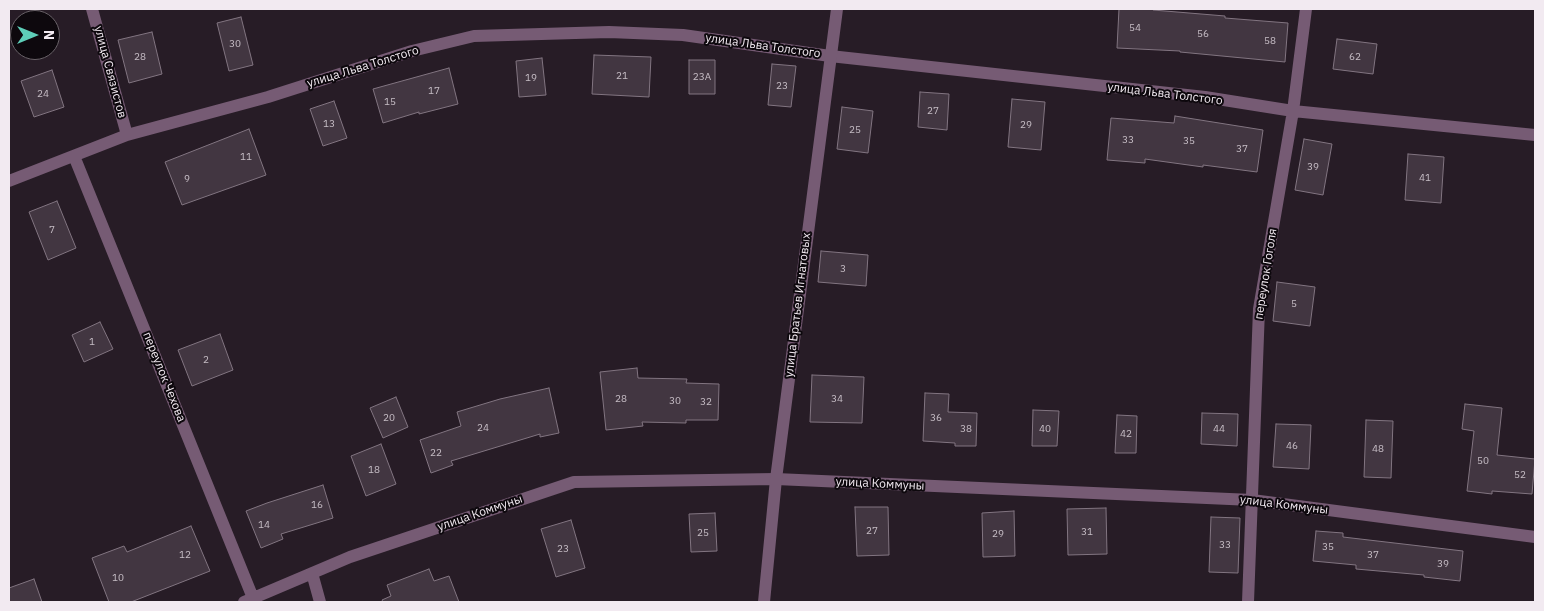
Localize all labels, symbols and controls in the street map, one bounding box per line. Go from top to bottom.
north arrow [10,10,60,60]
house number: 54 [1129,22,1141,34]
street label: улица Связистов [91,24,129,120]
house number: 56 [1197,28,1209,40]
text: N [40,30,58,40]
street label: улица Льва Толстого [705,31,821,61]
house number: 58 [1264,35,1276,47]
house number: 30 [229,38,241,50]
street label: улица Льва Толстого [305,43,421,91]
house number: 28 [134,51,146,63]
house number: 62 [1349,51,1361,63]
house number: 21 [616,70,628,82]
house number: 23А [693,71,711,83]
house number: 19 [525,72,537,84]
house number: 23 [776,80,788,92]
street label: улица Льва Толстого [1107,80,1223,108]
house number: 17 [428,85,440,97]
house number: 24 [37,88,49,100]
house number: 15 [384,96,396,108]
house number: 27 [927,105,939,117]
house number: 13 [323,118,335,130]
house number: 29 [1020,119,1032,131]
house number: 25 [849,124,861,136]
house number: 33 [1122,134,1134,146]
house number: 35 [1183,135,1195,147]
house number: 37 [1236,143,1248,155]
house number: 11 [240,151,252,163]
house number: 39 [1307,161,1319,173]
house number: 41 [1419,172,1431,184]
house number: 9 [184,173,190,185]
house number: 7 [49,224,55,236]
street label: переулок Гоголя [1252,227,1280,321]
street label: улица Братьев Игнатовых [782,232,814,378]
house number: 3 [840,263,846,275]
house number: 5 [1291,298,1297,310]
street label: переулок Чехова [139,330,189,424]
house number: 1 [89,336,95,348]
house number: 2 [203,354,209,366]
house number: 28 [615,393,627,405]
house number: 34 [831,393,843,405]
house number: 30 [669,395,681,407]
house number: 32 [700,396,712,408]
house number: 20 [383,412,395,424]
house number: 36 [930,412,942,424]
house number: 24 [477,422,489,434]
house number: 38 [960,423,972,435]
house number: 40 [1039,423,1051,435]
house number: 44 [1213,423,1225,435]
house number: 42 [1120,428,1132,440]
house number: 46 [1286,440,1298,452]
house number: 48 [1372,443,1384,455]
house number: 22 [430,447,442,459]
house number: 50 [1477,455,1489,467]
house number: 18 [368,464,380,476]
house number: 52 [1514,469,1526,481]
street label: улица Коммуны [835,474,925,494]
street label: улица Коммуны [436,492,524,534]
street label: улица Коммуны [1239,492,1329,518]
house number: 16 [311,499,323,511]
house number: 14 [258,519,270,531]
house number: 27 [866,525,878,537]
house number: 31 [1081,526,1093,538]
house number: 25 [697,527,709,539]
house number: 29 [992,528,1004,540]
house number: 33 [1219,539,1231,551]
house number: 35 [1322,541,1334,553]
house number: 23 [557,543,569,555]
house number: 12 [179,549,191,561]
house number: 37 [1367,549,1379,561]
house number: 39 [1437,558,1449,570]
house number: 10 [112,572,124,584]

